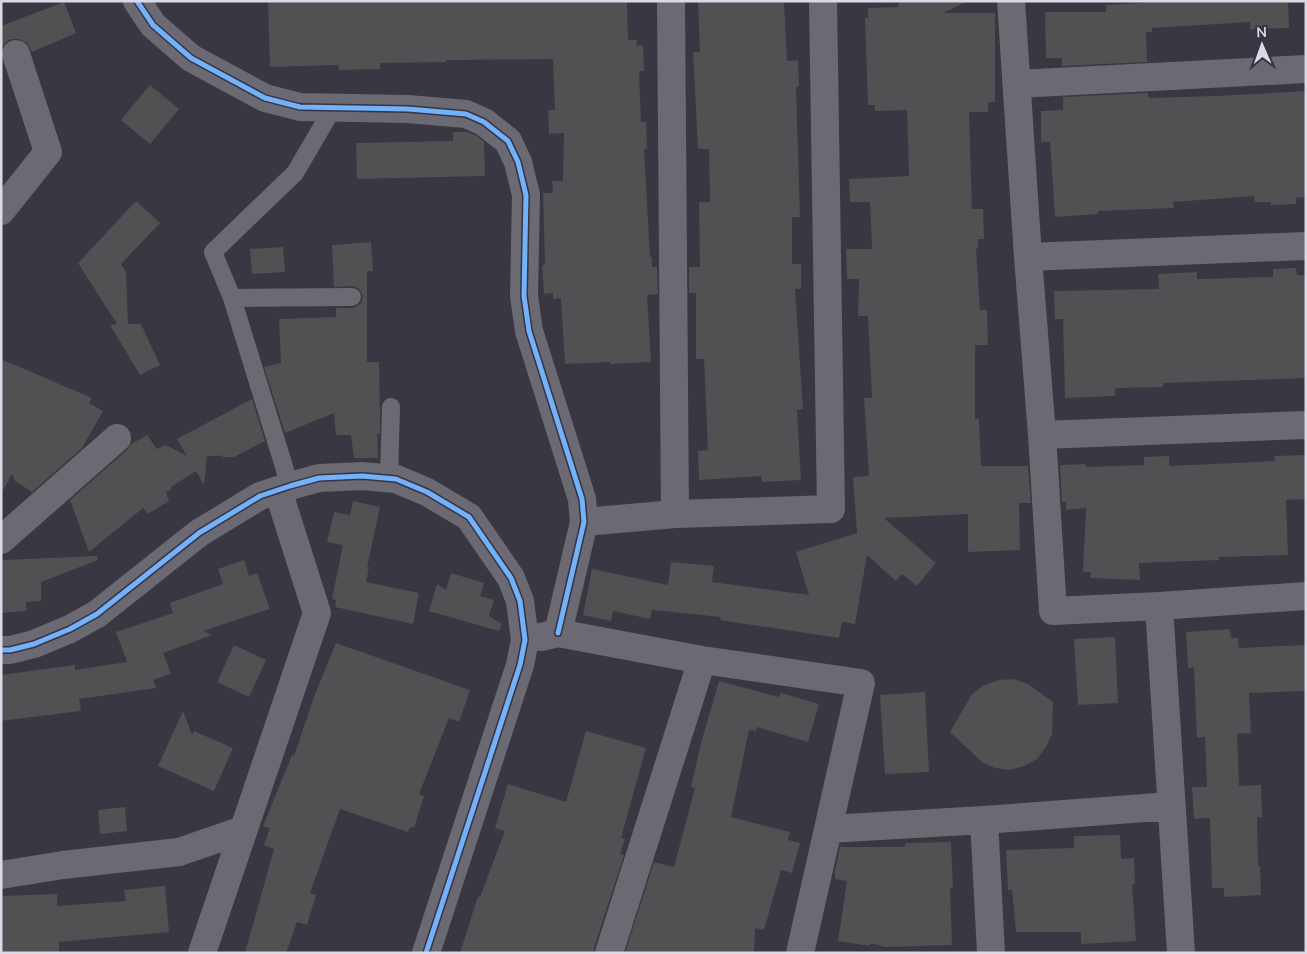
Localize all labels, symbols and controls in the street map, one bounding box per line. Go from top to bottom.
north arrow [1237,20,1287,70]
text: N [1256,23,1267,41]

